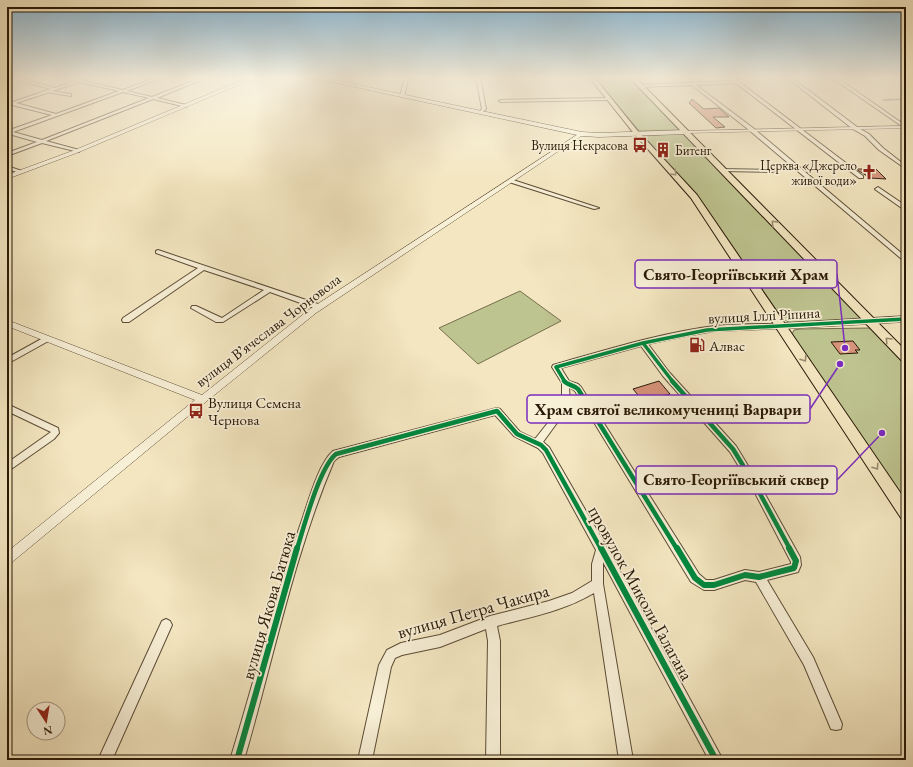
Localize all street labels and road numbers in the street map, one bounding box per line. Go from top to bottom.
street label: вулиця Вʼячеслава Чорновола [191,269,345,391]
street label: вулиця Іллі Ріпина [707,303,821,327]
street label: провулок Миколи Галагана [583,501,699,685]
street label: вулиця Якова Батюка [236,527,301,682]
street label: вулиця Петра Чакира [395,578,552,644]

